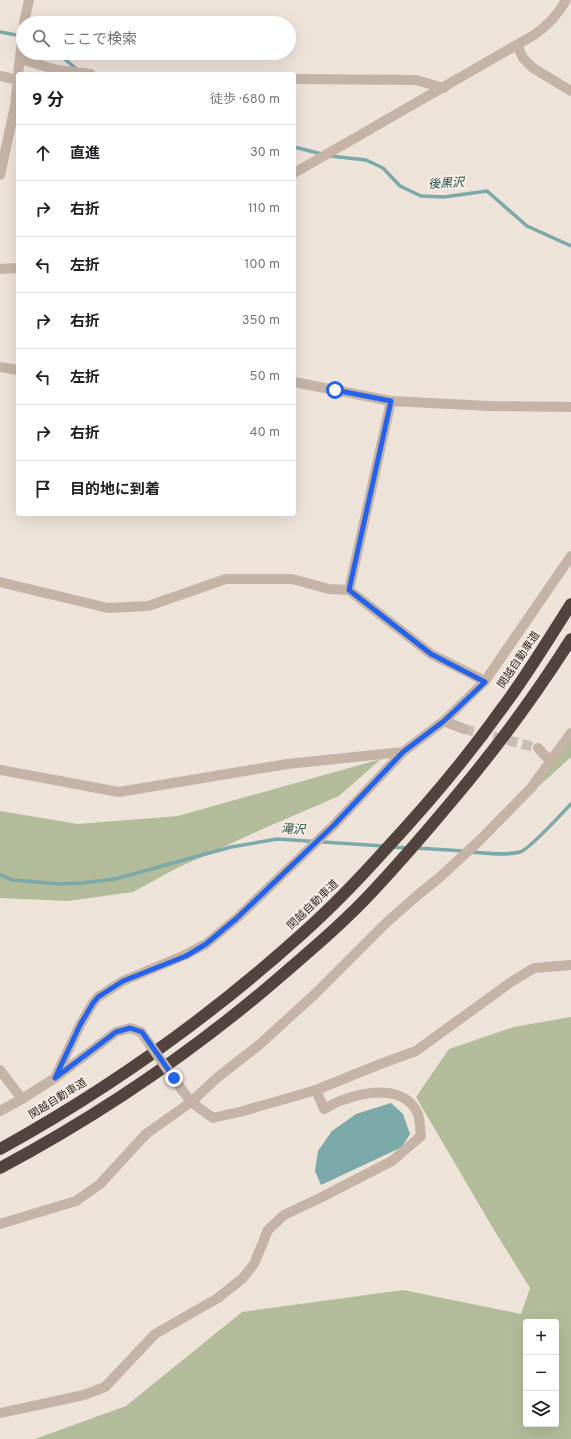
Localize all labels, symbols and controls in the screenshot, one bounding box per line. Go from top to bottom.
search box [16,16,296,60]
icon: search [30,27,52,49]
text: ここで検索 [62,31,137,50]
text: 9 分 [32,90,64,112]
text: 徒歩 · 680 m [210,92,280,108]
icon: ahead [32,142,54,164]
text: 直進 [70,145,100,164]
text: 30 m [250,145,280,161]
water label: 後黒沢 [428,175,466,193]
icon: right [32,198,54,220]
text: 右折 [70,201,100,220]
text: 110 m [248,201,280,217]
icon: left [32,254,54,276]
text: 左折 [70,257,100,276]
text: 100 m [244,257,280,273]
icon: right [32,310,54,332]
text: 右折 [70,313,100,332]
text: 350 m [242,313,280,329]
icon: left [32,366,54,388]
text: 左折 [70,369,100,388]
text: 50 m [250,369,280,385]
route start [326,381,344,399]
icon: right [32,422,54,444]
text: 右折 [70,425,100,444]
text: 40 m [250,425,280,441]
icon: arrive [32,478,54,500]
text: 目的地に到着 [70,481,160,500]
street label: 関越自動車道 [495,629,543,691]
water label: 滝沢 [281,821,307,839]
street label: 関越自動車道 [284,877,342,933]
route end [165,1069,183,1087]
street label: 関越自動車道 [26,1076,90,1122]
map controls [523,1319,559,1427]
button: + [523,1319,559,1355]
button: − [523,1355,559,1391]
button: layers [523,1391,559,1427]

